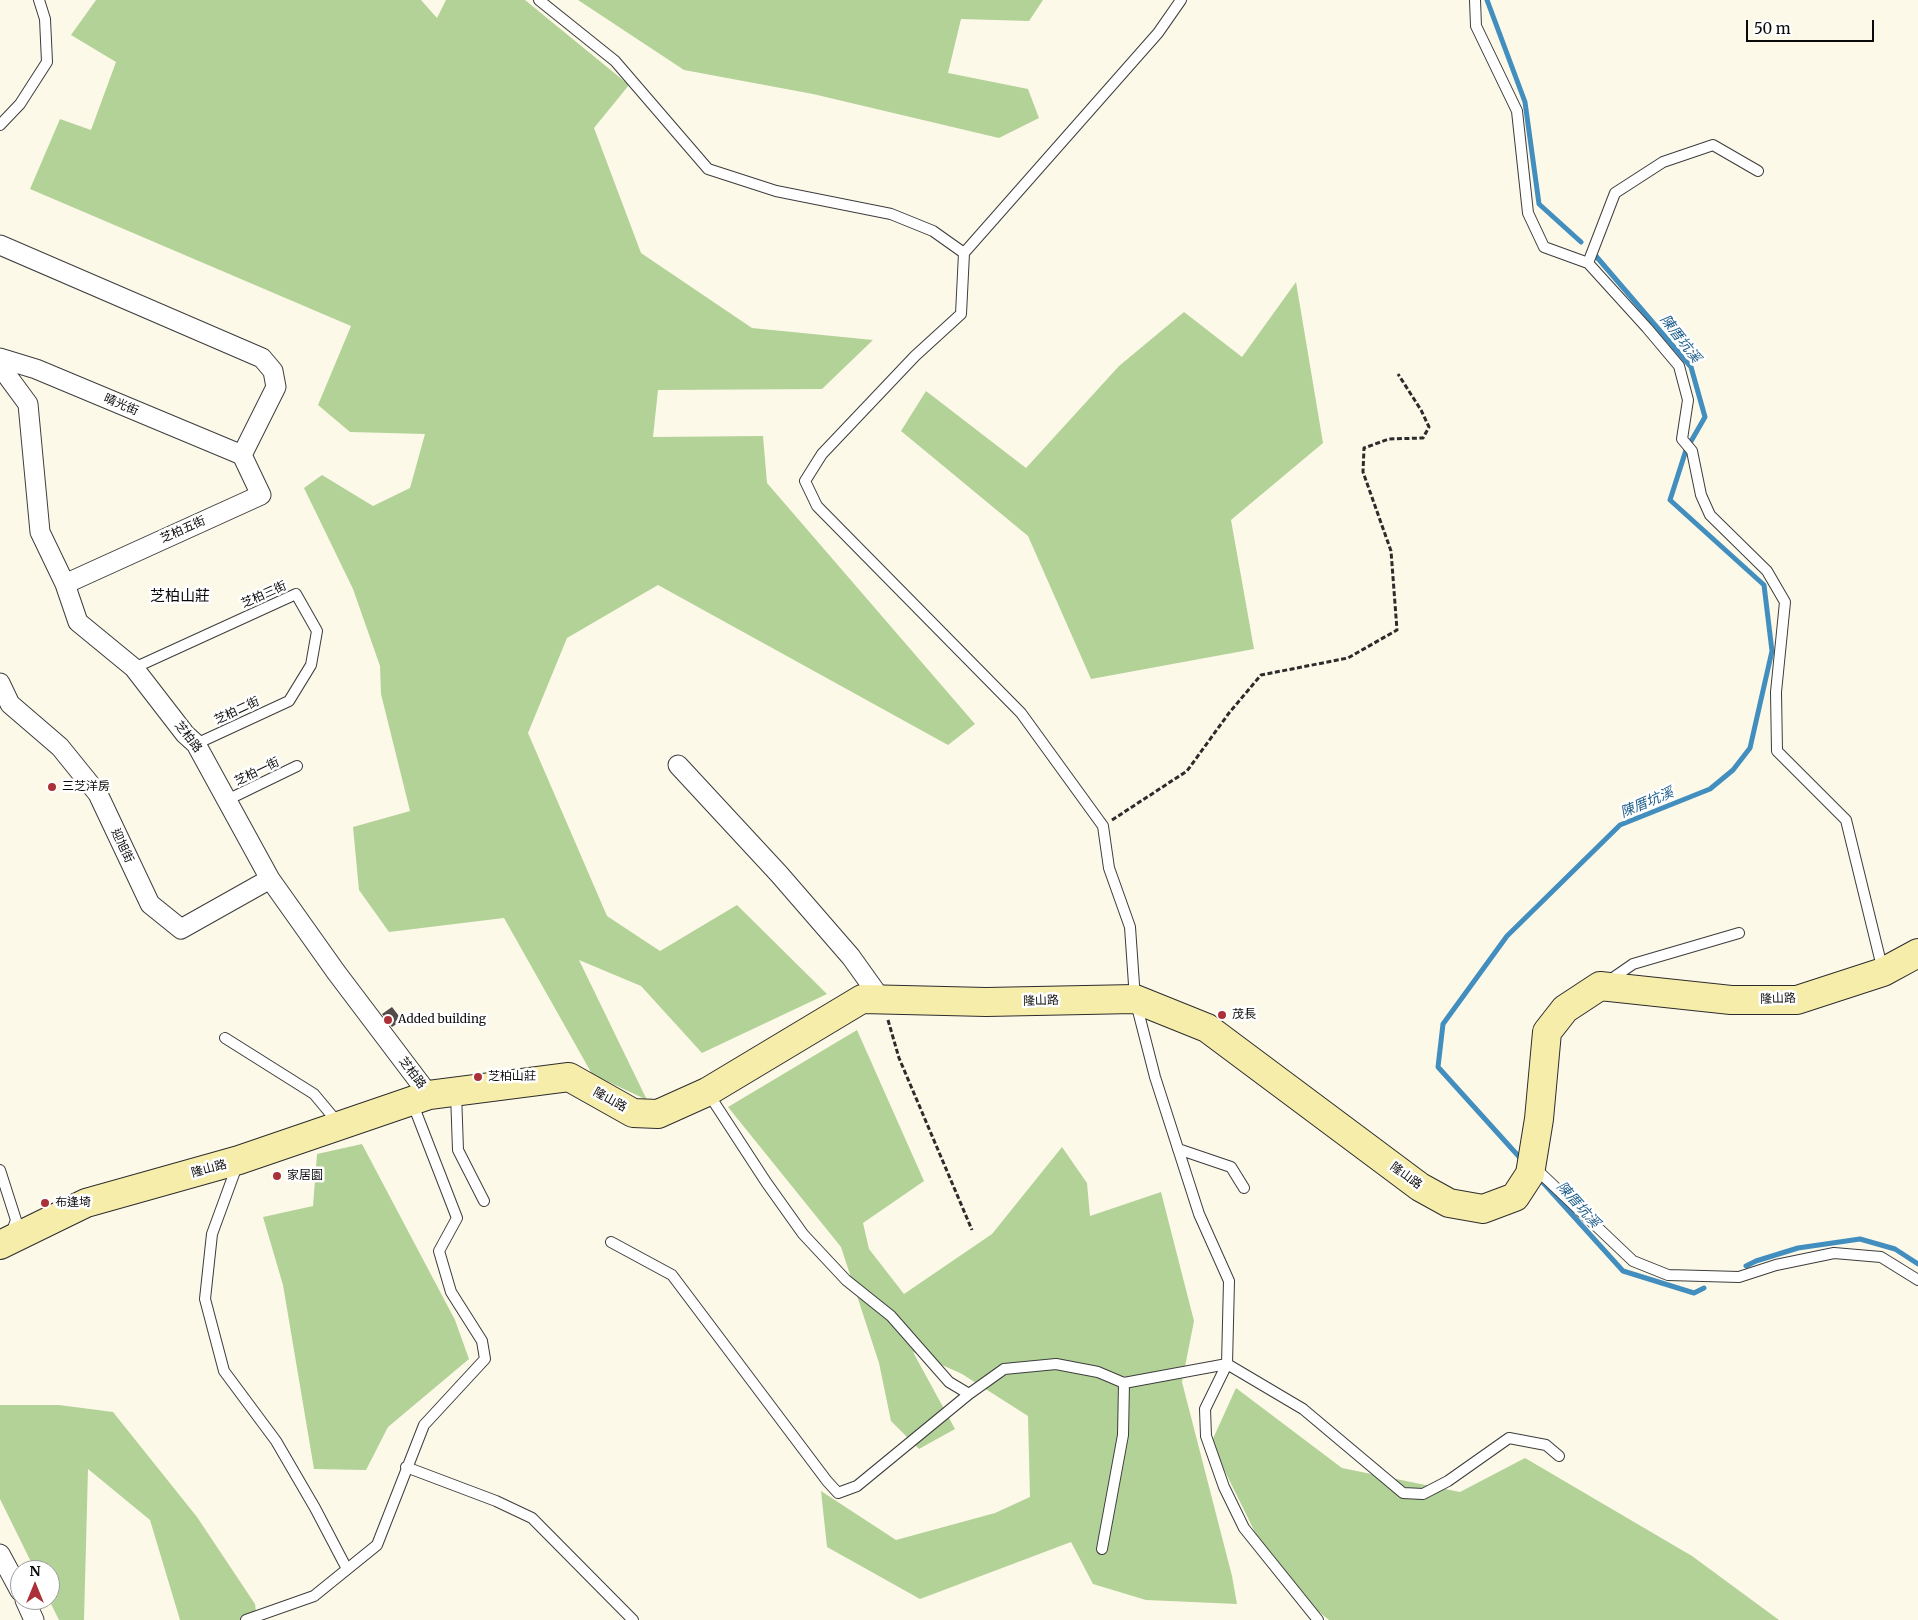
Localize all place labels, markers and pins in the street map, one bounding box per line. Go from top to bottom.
place label: 三芝洋房 [62,780,110,794]
marker: 三芝洋房 [46,781,58,793]
place label: 茂長 [1232,1008,1256,1022]
marker: 茂長 [1216,1009,1228,1021]
place label: Added building [398,1013,486,1027]
marker: Added building [382,1014,394,1026]
place label: 芝柏山莊 [488,1070,536,1084]
marker: 芝柏山莊 [472,1071,484,1083]
place label: 家居園 [287,1169,323,1183]
marker: 家居園 [271,1170,283,1182]
place label: 布逢埼 [55,1196,91,1210]
marker: 布逢埼 [39,1197,51,1209]

